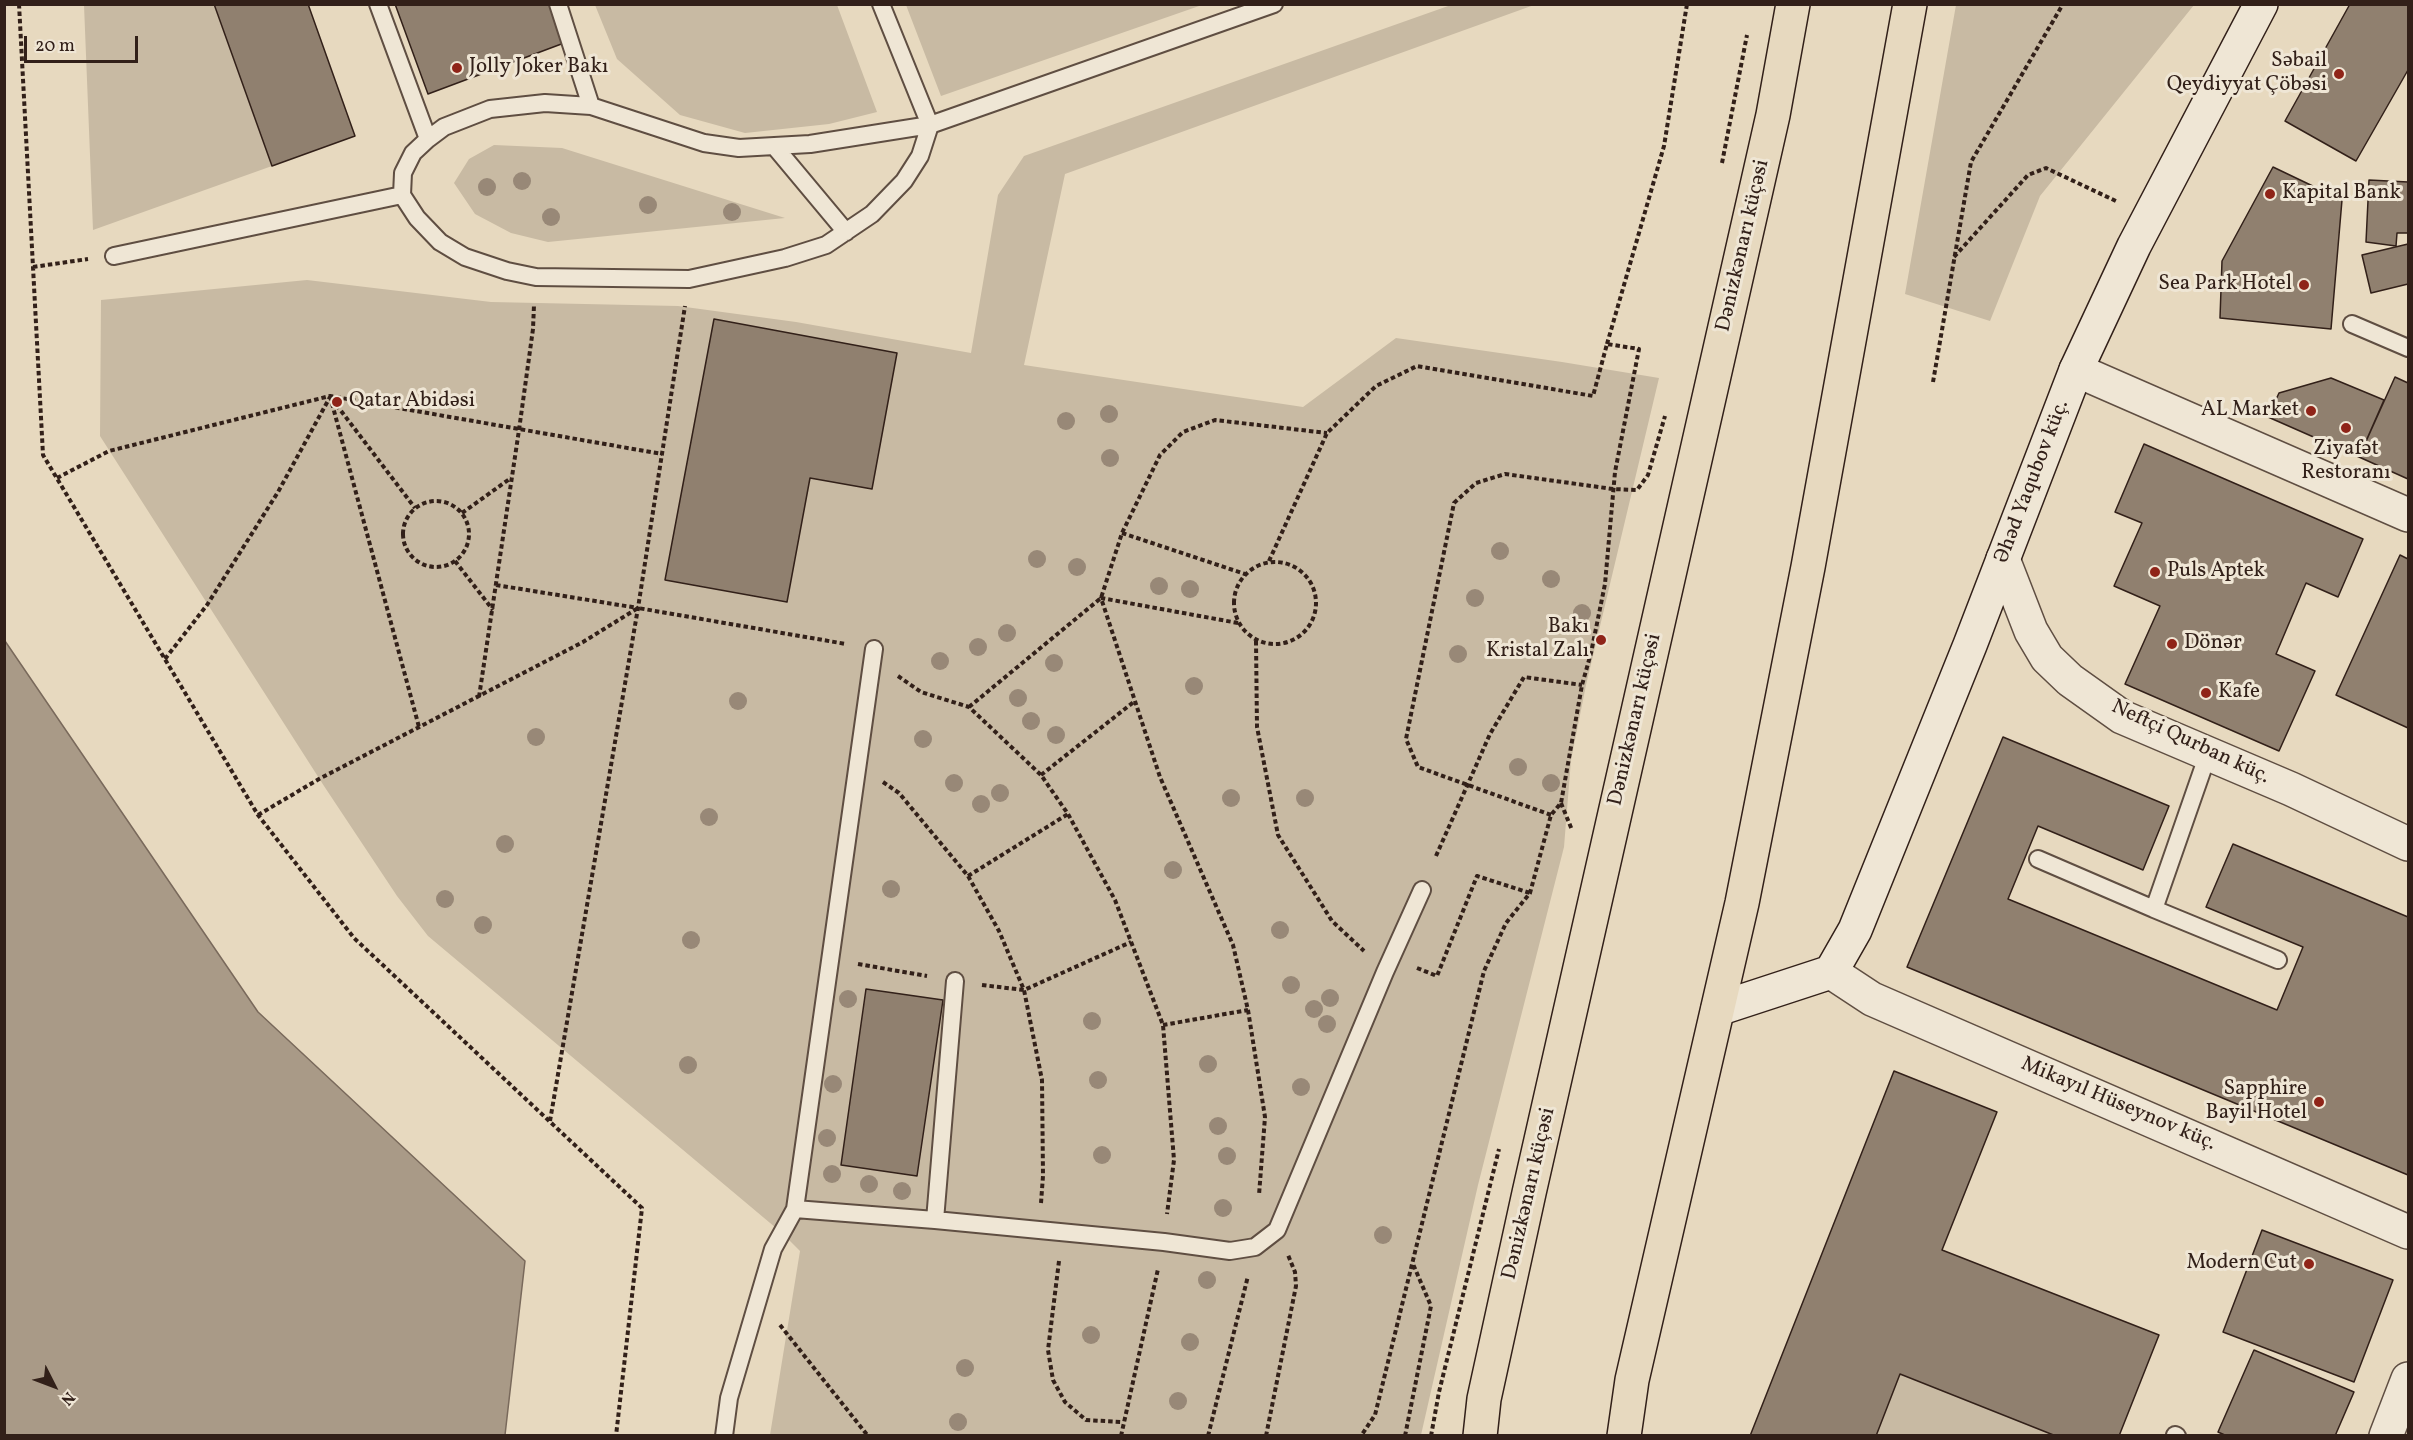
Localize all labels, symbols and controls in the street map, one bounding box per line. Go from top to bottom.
scale bar [27,24,141,62]
text: 20 m [35,34,75,59]
place label: Səbail Qeydiyyat Çöbəsi [2167,49,2327,99]
place label: Jolly Joker Bakı [469,55,608,81]
marker: Jolly Joker Bakı [450,61,464,75]
marker: Səbail Qeydiyyat Çöbəsi [2332,67,2346,81]
street label: Dənizkənarı küçəsi [1712,157,1776,335]
place label: Kapital Bank [2282,181,2401,207]
marker: Kapital Bank [2263,187,2277,201]
place label: Sea Park Hotel [2158,272,2292,298]
marker: Sea Park Hotel [2297,278,2311,292]
place label: Qatar Abidəsi [349,389,475,415]
marker: Qatar Abidəsi [330,395,344,409]
street label: Əhəd Yaqubov küç. [1990,397,2076,567]
place label: AL Market [2201,398,2299,424]
marker: AL Market [2304,404,2318,418]
marker: Ziyafət Restoranı [2339,421,2353,435]
place label: Ziyafət Restoranı [2301,437,2391,487]
place label: Puls Aptek [2167,559,2265,585]
marker: Puls Aptek [2148,565,2162,579]
place label: Bakı Kristal Zalı [1486,615,1589,665]
street label: Dənizkənarı küçəsi [1604,631,1668,809]
place label: Dönər [2184,631,2242,657]
marker: Bakı Kristal Zalı [1594,633,1608,647]
marker: Dönər [2165,637,2179,651]
place label: Kafe [2218,680,2260,706]
marker: Kafe [2199,686,2213,700]
street label: Neftçi Qurban küç. [2107,695,2273,791]
street label: Mikayıl Hüseynov küç. [2017,1052,2219,1158]
place label: Sapphire Bayil Hotel [2206,1077,2307,1127]
marker: Sapphire Bayil Hotel [2312,1095,2326,1109]
street label: Dənizkənarı küçəsi [1498,1105,1562,1283]
place label: Modern Cut [2186,1251,2297,1277]
marker: Modern Cut [2302,1257,2316,1271]
north arrow [24,1356,84,1416]
text: N [55,1386,79,1410]

